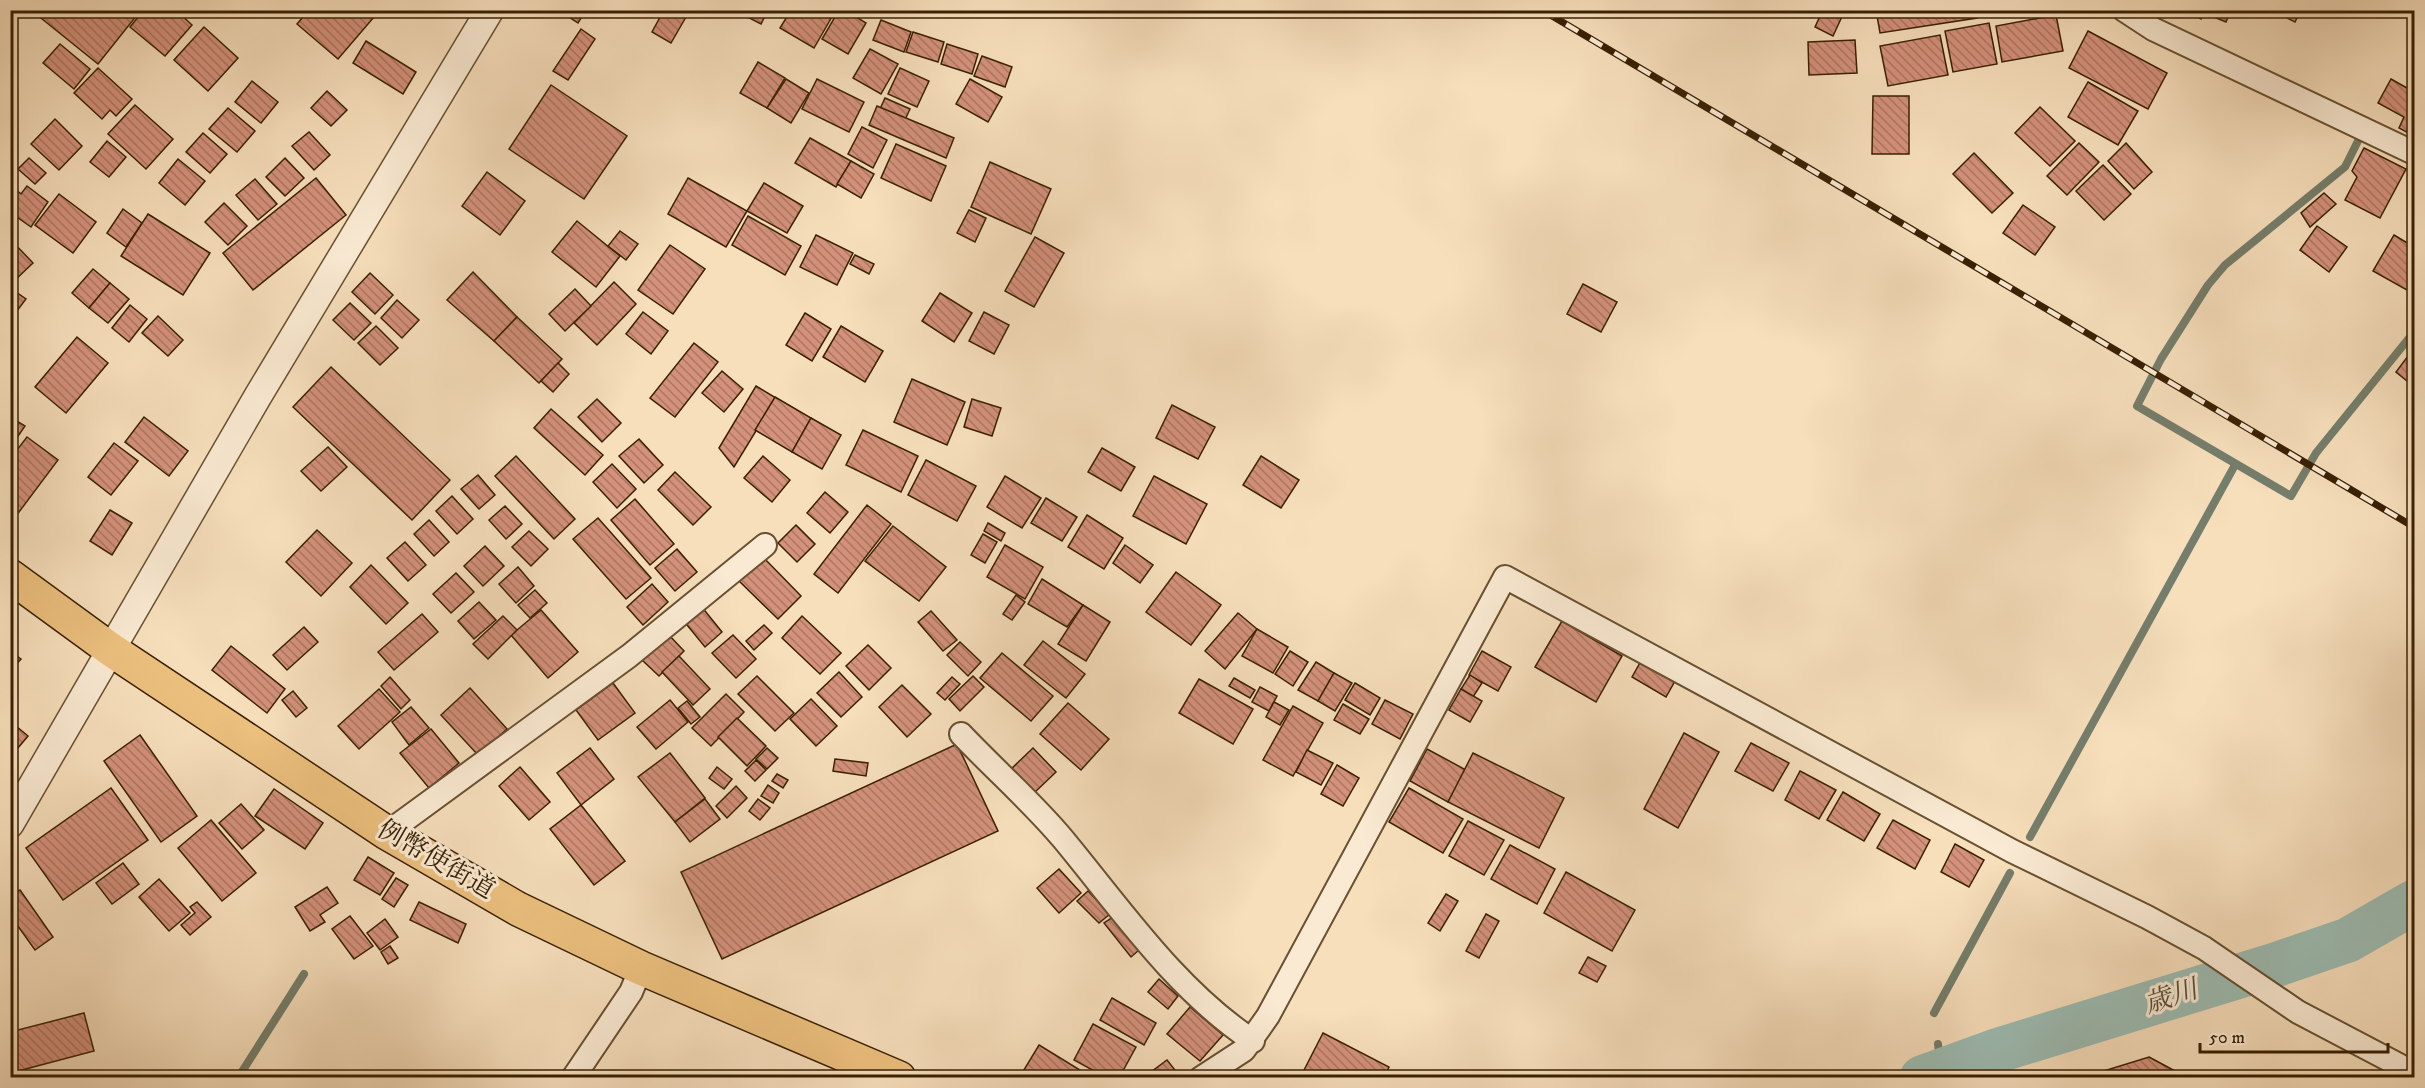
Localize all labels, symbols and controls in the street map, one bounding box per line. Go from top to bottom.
street label: 例幣使街道 [371,813,501,907]
water label: 歳川 [2140,972,2205,1022]
scale bar [2200,1016,2388,1054]
text: 50 m [2209,1027,2245,1049]

